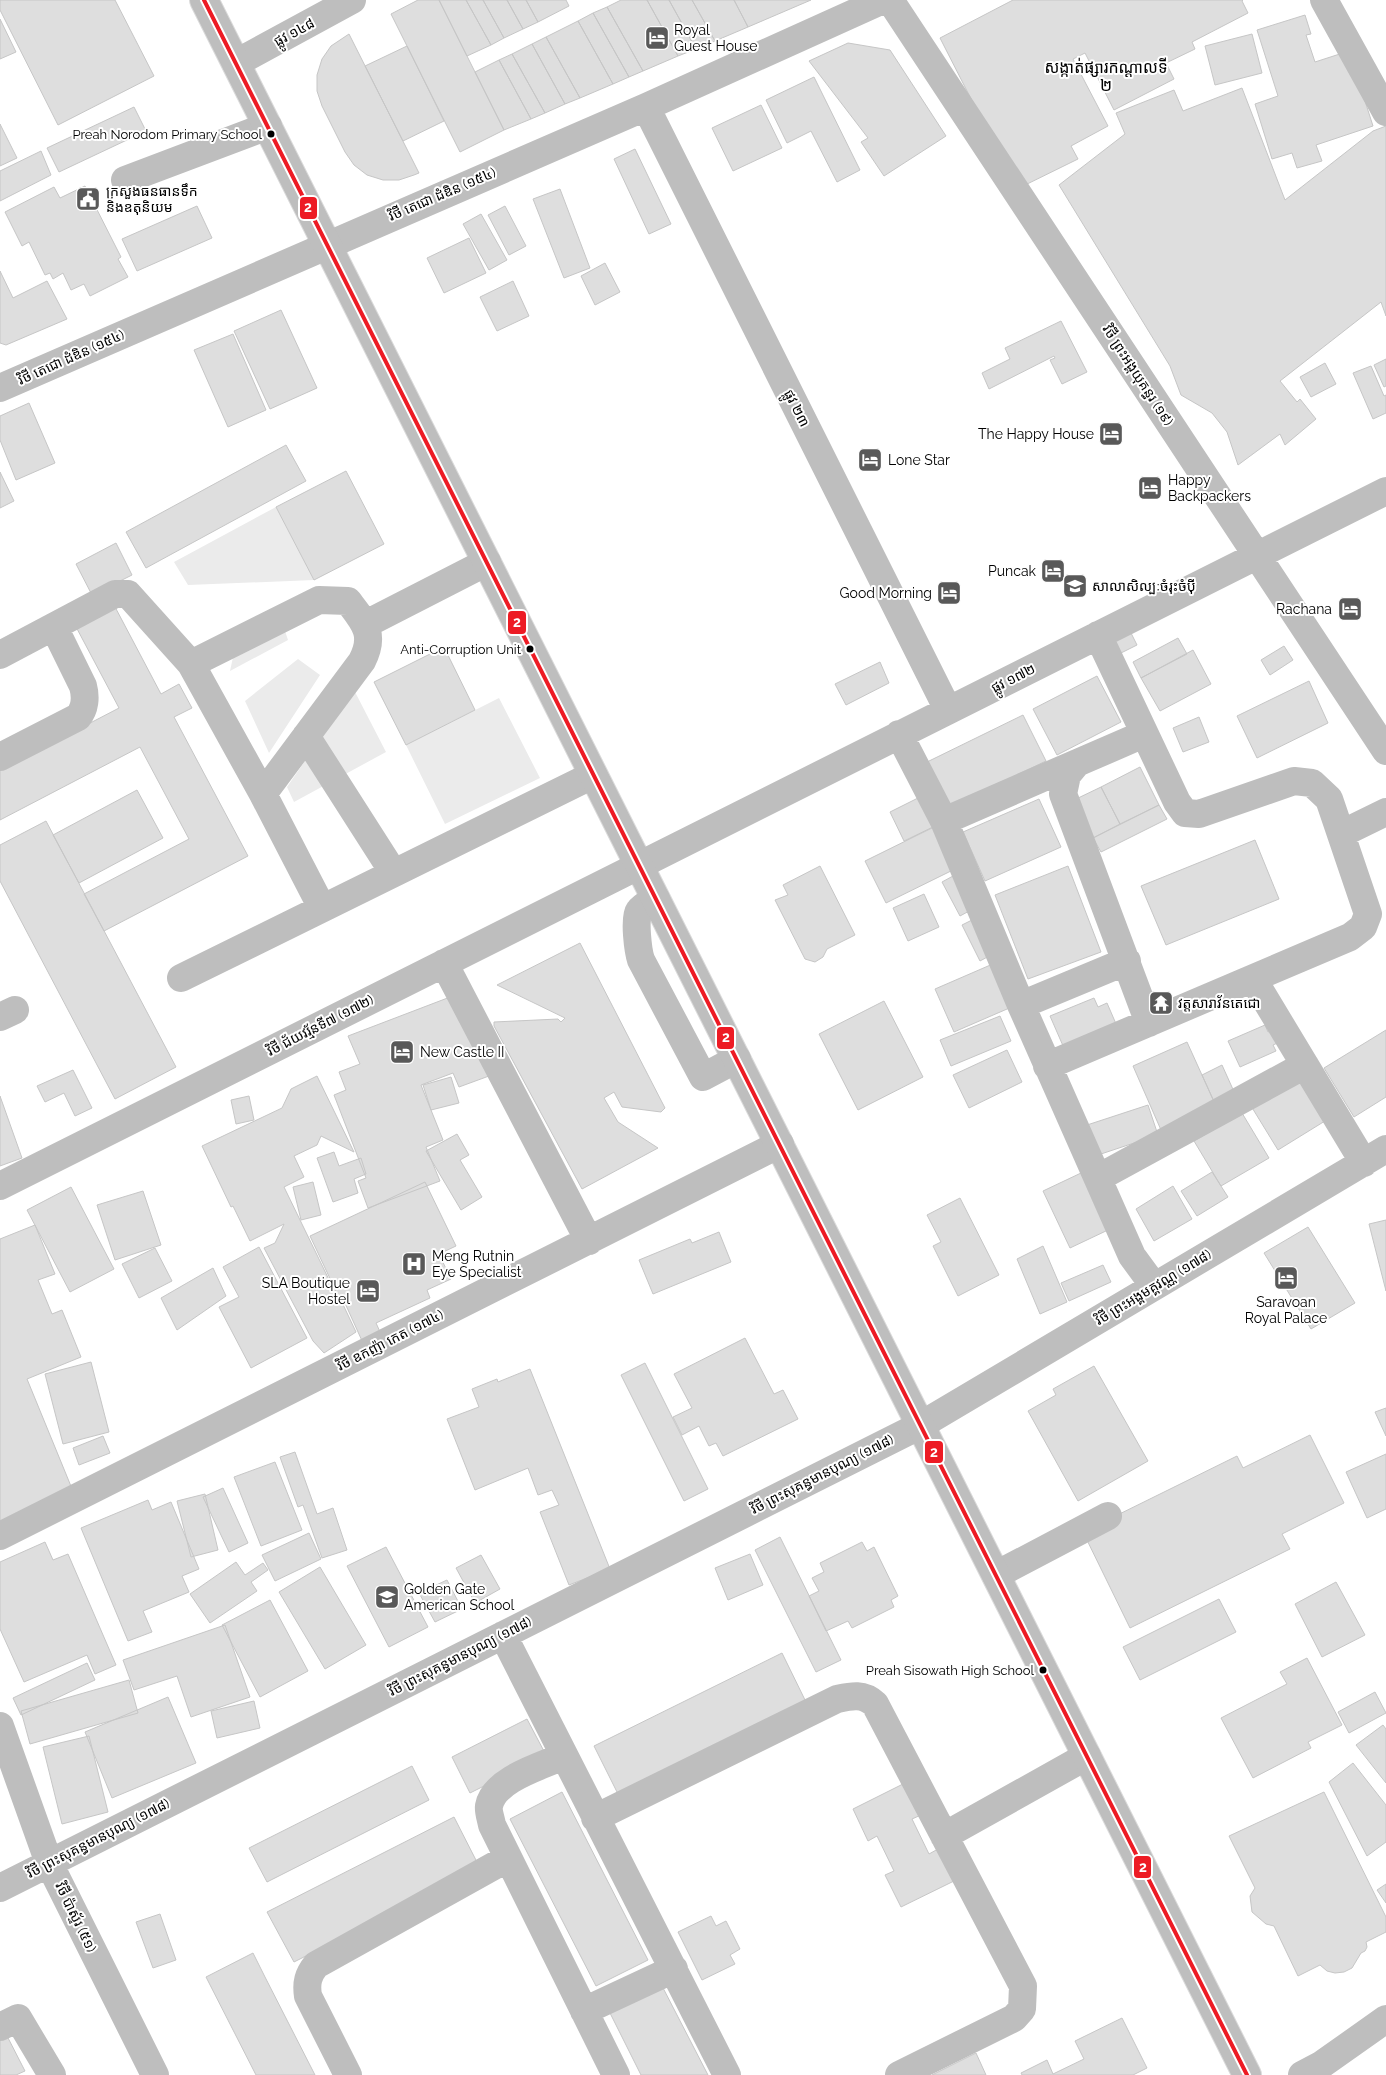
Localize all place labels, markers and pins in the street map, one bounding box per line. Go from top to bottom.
place label: Royal Guest House [674,22,757,54]
hotel icon: Royal Guest House [644,25,670,51]
place label: Preah Norodom Primary School [72,127,262,142]
marker: Preah Norodom Primary School [266,129,276,139]
place label: ក្រសួងធនធានទឹក និងឧតុនិយម [106,183,198,215]
public building icon: ក្រសួងធនធានទឹក និងឧតុនិយម [75,186,101,212]
hotel icon: The Happy House [1098,421,1124,447]
place label: The Happy House [978,426,1094,442]
hotel icon: Lone Star [857,447,883,473]
place label: Lone Star [888,452,950,468]
place label: Happy Backpackers [1168,472,1251,504]
hotel icon: Happy Backpackers [1137,475,1163,501]
hotel icon: Puncak [1040,558,1066,584]
place label: Puncak [988,563,1037,579]
school or university icon: សាលាសិល្បៈចំរុះចំប៉ី [1062,573,1088,599]
place label: សាលាសិល្បៈចំរុះចំប៉ី [1092,578,1196,595]
hotel icon: Good Morning [936,580,962,606]
place label: Good Morning [840,585,932,601]
hotel icon: Rachana [1337,596,1363,622]
place label: Rachana [1276,601,1332,617]
place label: Anti-Corruption Unit [400,642,522,657]
marker: Anti-Corruption Unit [525,644,535,654]
temple icon: វត្តសារាវ័នតេជោ [1148,990,1174,1016]
place label: វត្តសារាវ័នតេជោ [1178,994,1260,1012]
hotel icon: New Castle II [389,1039,415,1065]
place label: New Castle II [420,1044,505,1060]
place label: Meng Rutnin Eye Specialist [432,1248,522,1280]
hospital icon: Meng Rutnin Eye Specialist [401,1251,427,1277]
hotel icon: Saravoan Royal Palace [1273,1265,1299,1291]
place label: SLA Boutique Hostel [262,1275,350,1307]
hotel icon: SLA Boutique Hostel [355,1278,381,1304]
place label: Saravoan Royal Palace [1245,1294,1327,1326]
place label: Golden Gate American School [404,1581,515,1613]
school or university icon: Golden Gate American School [374,1584,400,1610]
place label: Preah Sisowath High School [866,1663,1034,1678]
marker: Preah Sisowath High School [1038,1665,1048,1675]

